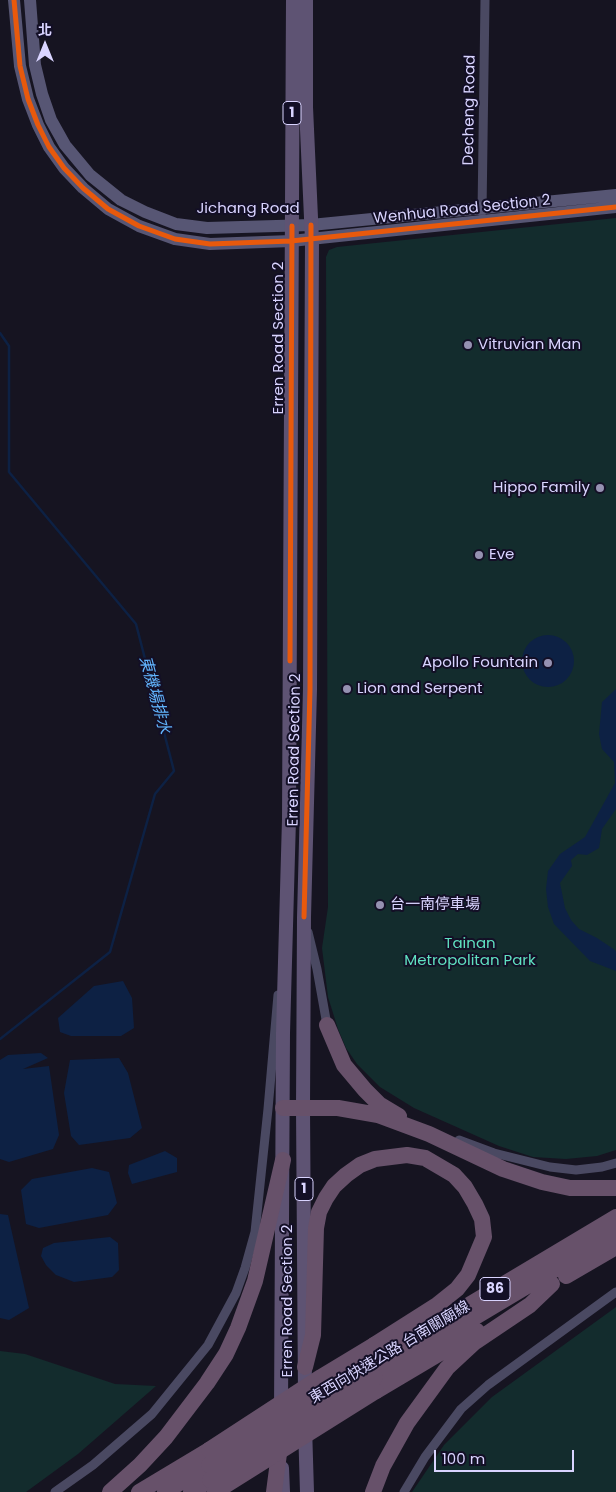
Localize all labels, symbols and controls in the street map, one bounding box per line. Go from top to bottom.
north arrow [20,20,70,70]
text: 北 [38,20,52,40]
street label: Decheng Road [460,55,480,165]
road number: 1 [283,102,301,125]
street label: Wenhua Road Section 2 [373,192,551,228]
street label: Jichang Road [196,200,300,218]
street label: Erren Road Section 2 [270,262,288,414]
place label: Vitruvian Man [478,336,581,354]
marker: Vitruvian Man [462,339,474,351]
place label: Hippo Family [493,479,590,497]
marker: Hippo Family [594,482,606,494]
place label: Eve [489,546,514,564]
marker: Eve [473,549,485,561]
water label: 東機場排水 [134,654,174,736]
place label: Apollo Fountain [422,654,538,672]
marker: Apollo Fountain [542,657,554,669]
street label: Erren Road Section 2 [285,673,305,827]
place label: Lion and Serpent [357,680,482,698]
marker: Lion and Serpent [341,683,353,695]
place label: 台一南停車場 [390,896,480,914]
marker: 台一南停車場 [374,899,386,911]
park label: Tainan Metropolitan Park [404,935,536,970]
road number: 1 [295,1178,313,1200]
street label: Erren Road Section 2 [279,1225,297,1377]
road number: 86 [480,1278,510,1300]
street label: 東西向快速公路 台南關廟線 [307,1298,473,1408]
scale bar [436,1440,576,1472]
text: 100 m [442,1448,485,1469]

